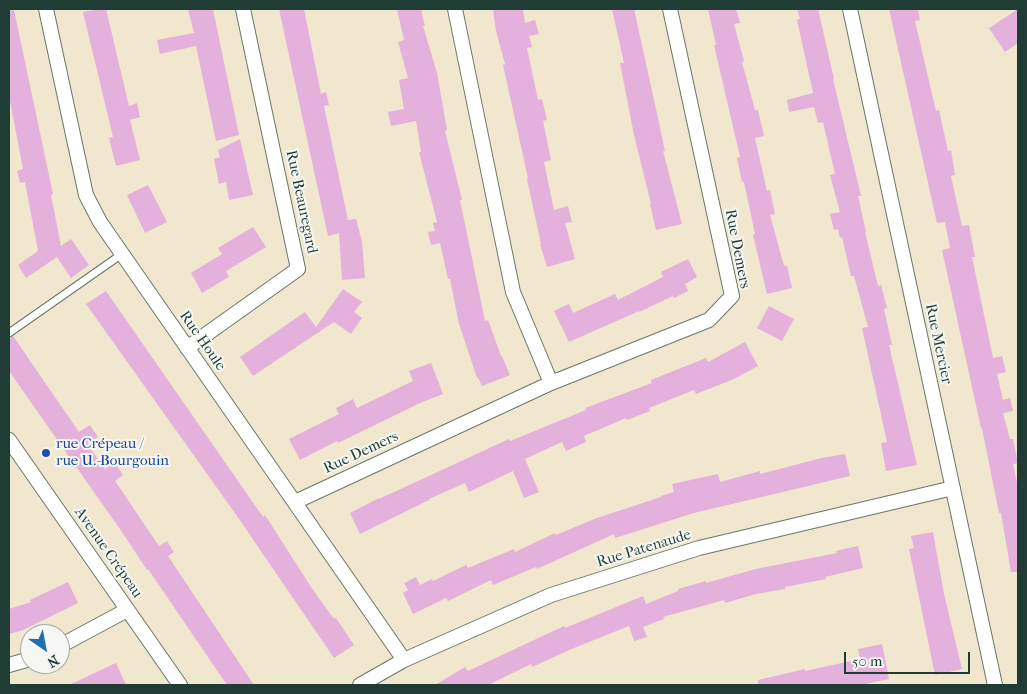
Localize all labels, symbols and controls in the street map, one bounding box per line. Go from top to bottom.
street label: Rue Beauregard [281,149,321,255]
street label: Rue Demers [721,208,753,290]
street label: Rue Mercier [921,302,955,386]
street label: Rue Houle [175,308,229,374]
street label: Rue Demers [321,428,401,478]
place label: rue Crépeau / rue U.-Bourgouin [56,435,169,470]
marker: rue Crépeau / rue U.-Bourgouin [40,447,52,459]
street label: Avenue Crépeau [70,504,146,602]
street label: Rue Patenaude [595,526,693,572]
north arrow [20,624,70,674]
scale bar [847,642,973,674]
text: N [44,651,62,671]
text: 50 m [852,652,882,670]

